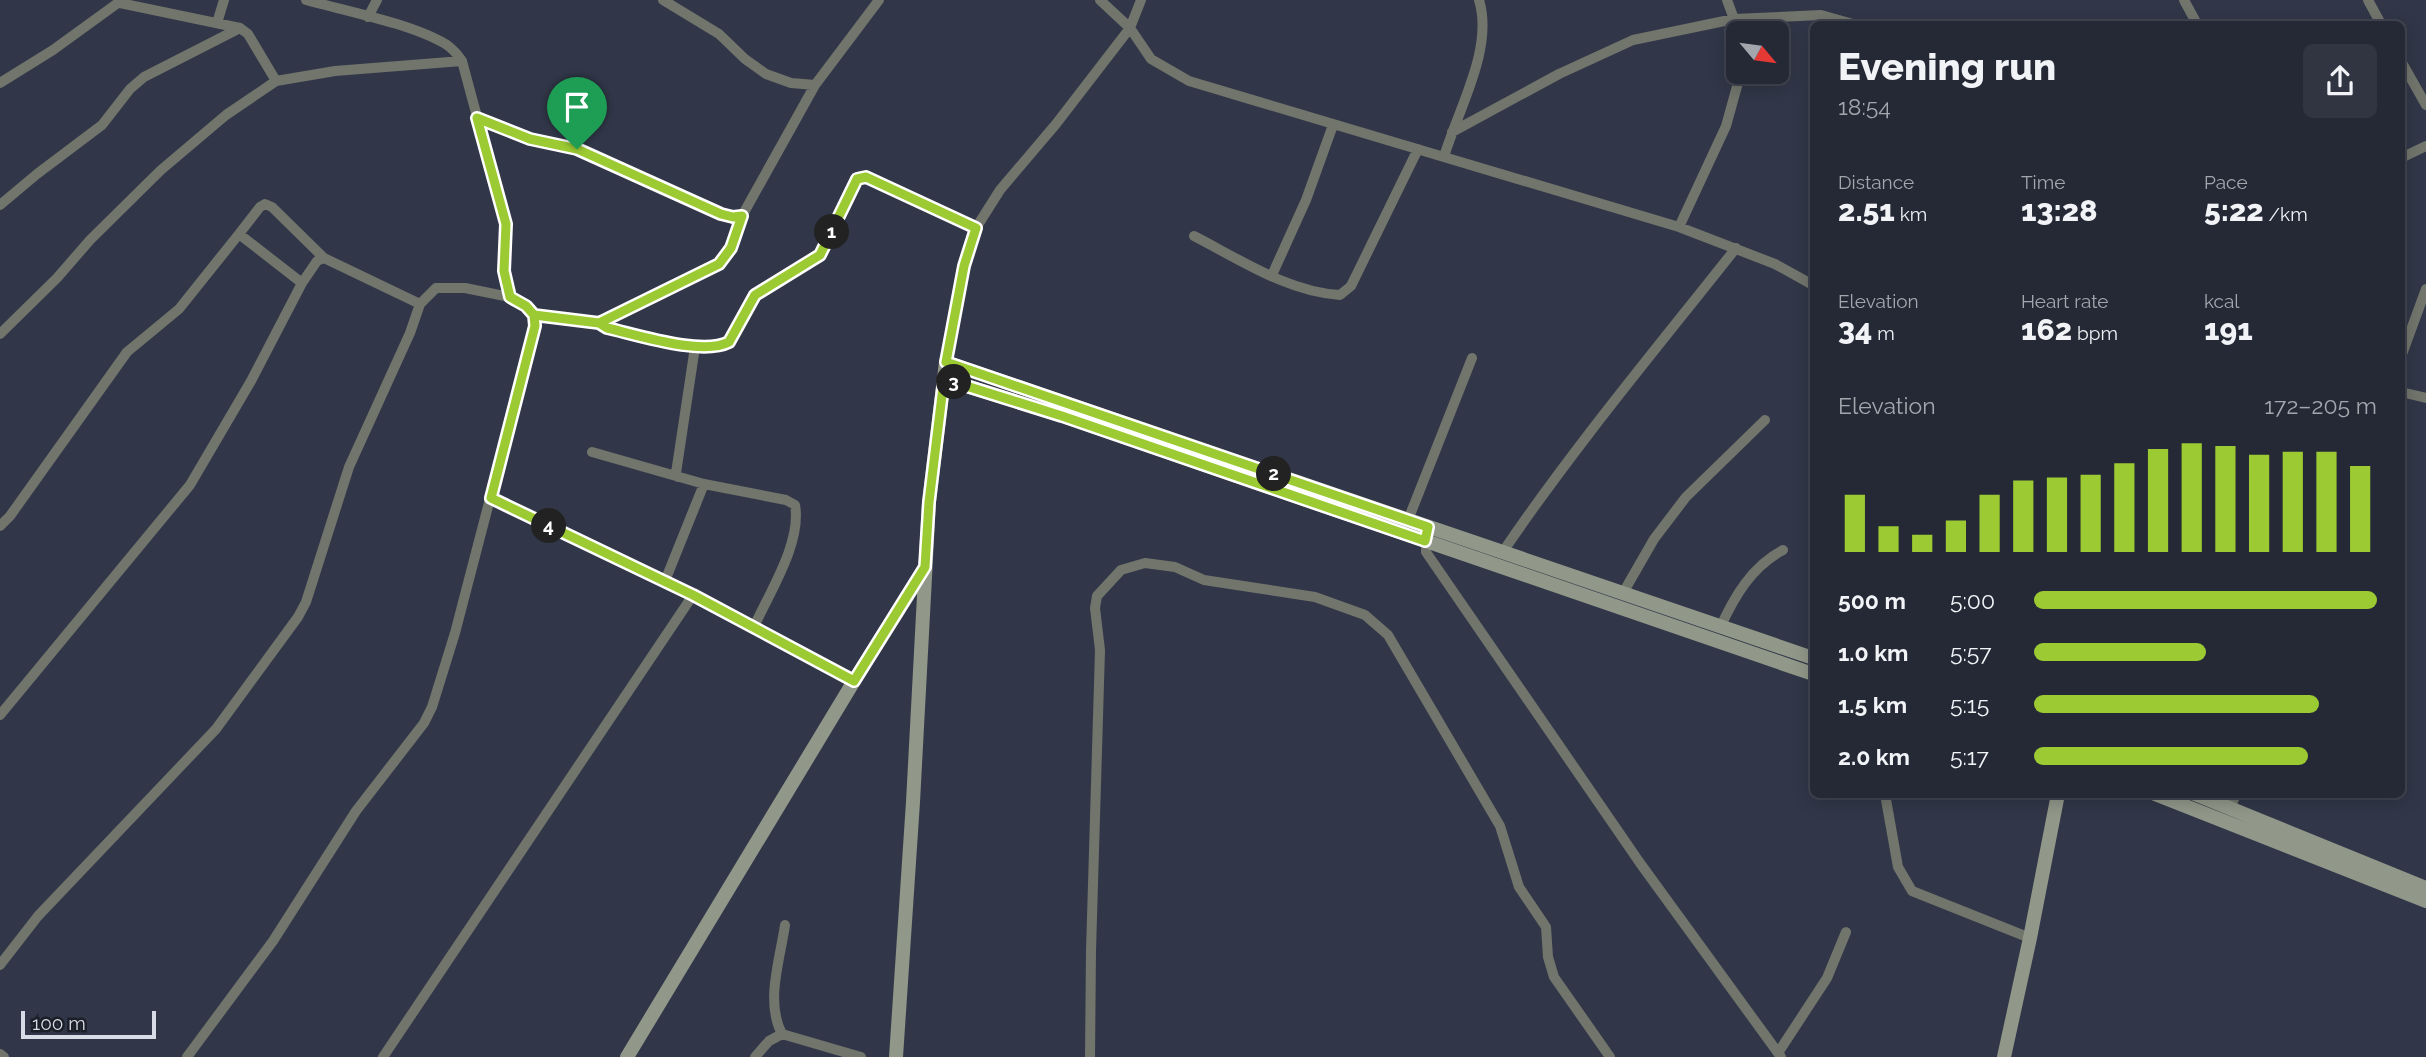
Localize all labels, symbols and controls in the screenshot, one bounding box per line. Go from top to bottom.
north arrow [1726,21,1788,84]
map controls [1726,21,1789,84]
text: Evening run [1838,44,2056,89]
button: share [2303,44,2377,118]
pin [547,77,607,149]
icon: arrive [558,88,596,126]
text: 18:54 [1838,93,1891,120]
text: Distance [1838,171,1914,193]
text: Time [2021,171,2065,193]
text: Pace [2204,171,2248,193]
text: 2.51 [1838,193,1895,228]
text: 13:28 [2021,193,2097,228]
text: 5:22 [2204,193,2264,228]
text: km [1895,203,1927,225]
text: /km [2264,203,2308,225]
pin: 1 [814,215,850,250]
text: 1 [827,220,836,242]
text: Elevation [1838,290,1919,312]
text: Heart rate [2021,290,2109,312]
text: kcal [2204,290,2240,312]
text: 34 [1838,312,1872,347]
text: 162 [2021,312,2072,347]
text: 191 [2204,312,2253,347]
text: m [1872,322,1895,344]
text: bpm [2072,322,2118,344]
pin: 3 [936,364,972,400]
text: 3 [948,370,959,392]
text: Elevation [1838,392,1936,419]
text: 172–205 m [2264,392,2377,419]
pin: 2 [1256,456,1292,491]
text: 2 [1268,462,1279,484]
pin: 4 [532,508,566,544]
text: 4 [543,514,554,536]
text: 500 m [1838,587,1906,614]
text: 5:00 [1950,587,1995,614]
text: 1.0 km [1838,639,1908,666]
text: 5:57 [1950,639,1992,666]
text: 1.5 km [1838,691,1907,718]
text: 5:15 [1950,691,1989,718]
text: 2.0 km [1838,743,1910,770]
text: 5:17 [1950,743,1989,770]
scale bar [21,1008,156,1040]
text: 100 m [32,1012,86,1034]

